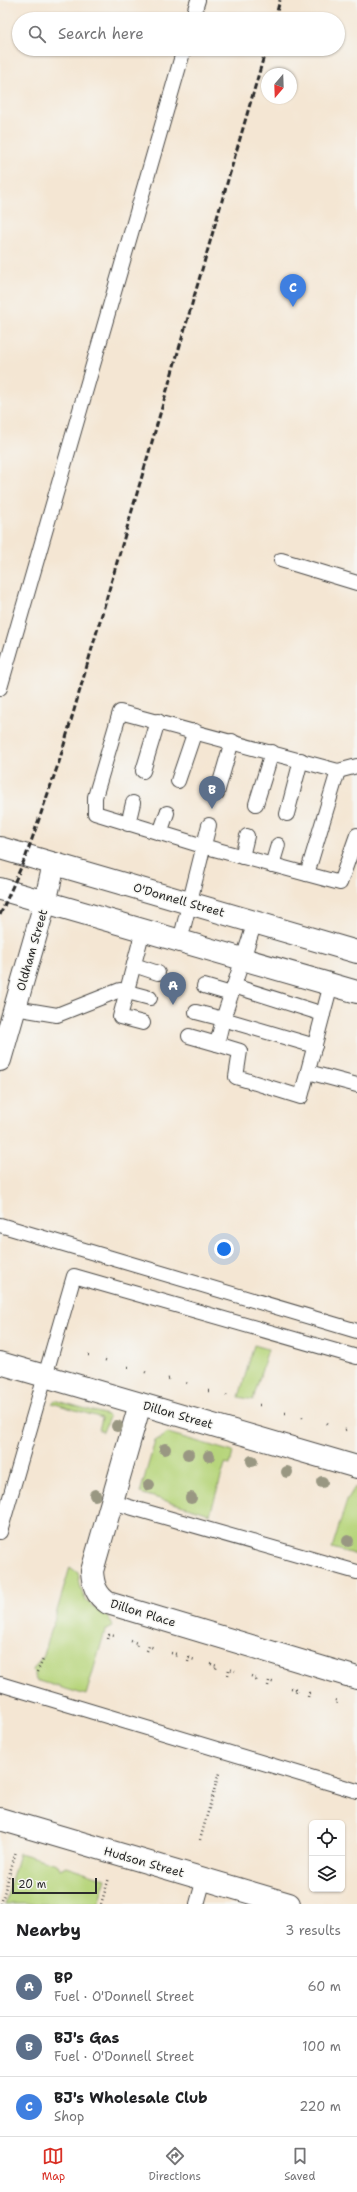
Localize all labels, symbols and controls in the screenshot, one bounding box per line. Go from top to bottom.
search box [12,12,345,56]
icon: search [26,23,48,45]
text: Search here [58,24,144,44]
north arrow [261,68,297,104]
pin: C [280,274,306,307]
pin: B [199,776,225,809]
street label: O'Donnell Street [131,879,227,921]
street label: Oldham Street [13,907,51,993]
pin: A [160,972,186,1005]
your location [214,1239,234,1259]
street label: Dillon Street [141,1397,215,1433]
street label: Dillon Place [108,1595,178,1631]
map controls [309,1820,345,1892]
button: locate [309,1820,345,1856]
street label: Hudson Street [102,1843,186,1881]
button: layers [309,1856,345,1892]
scale bar [12,1876,97,1895]
text: 20 m [18,1877,46,1892]
text: Nearby [16,1919,81,1941]
text: 3 results [285,1922,341,1939]
text: BP [54,1968,73,1988]
text: A [24,1978,34,1995]
text: 60 m [308,1978,341,1995]
text: Fuel · O'Donnell Street [54,1988,194,2005]
text: BJ's Gas [54,2028,119,2048]
text: B [25,2038,33,2055]
text: 100 m [302,2038,341,2055]
text: Fuel · O'Donnell Street [54,2048,194,2065]
text: BJ's Wholesale Club [54,2088,208,2108]
text: C [25,2098,33,2115]
text: 220 m [299,2098,341,2115]
text: Shop [54,2108,84,2125]
tab: Map [42,2145,65,2184]
tab: Directions [148,2145,201,2184]
tab: Saved [284,2145,315,2184]

